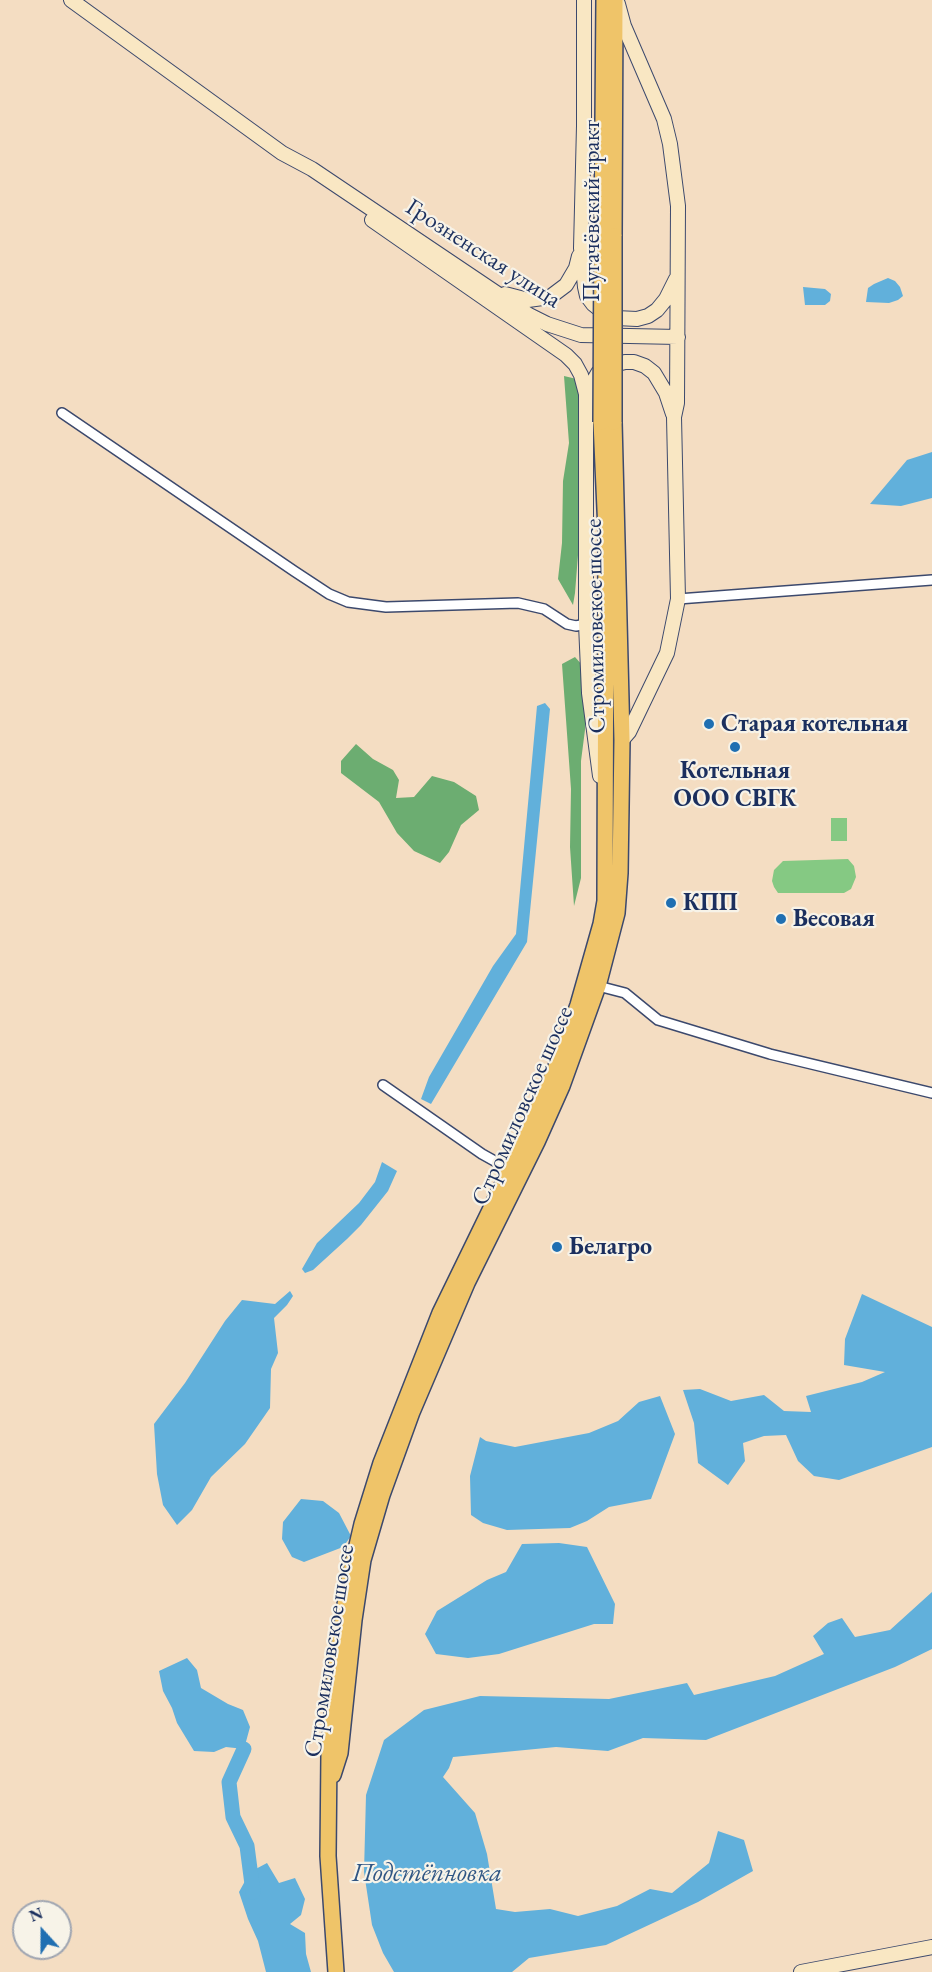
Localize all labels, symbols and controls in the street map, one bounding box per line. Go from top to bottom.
street label: Пугачёвский тракт [578,120,606,302]
street label: Грозненская улица [400,193,566,315]
street label: Стромиловское шоссе [580,518,612,734]
place label: Старая котельная [721,710,908,738]
marker: Старая котельная [702,717,716,731]
marker: Котельная ООО СВГК [728,740,742,754]
place label: Котельная ООО СВГК [673,757,797,813]
place label: КПП [683,889,738,917]
marker: КПП [664,896,678,910]
place label: Весовая [793,905,875,933]
marker: Весовая [774,912,788,926]
street label: Стромиловское шоссе [466,1002,580,1210]
place label: Белагро [569,1233,652,1261]
marker: Белагро [550,1240,564,1254]
street label: Стромиловское шоссе [299,1543,361,1759]
water label: Подстёпновка [352,1858,502,1890]
north arrow [12,1900,72,1960]
text: N [26,1902,46,1927]

